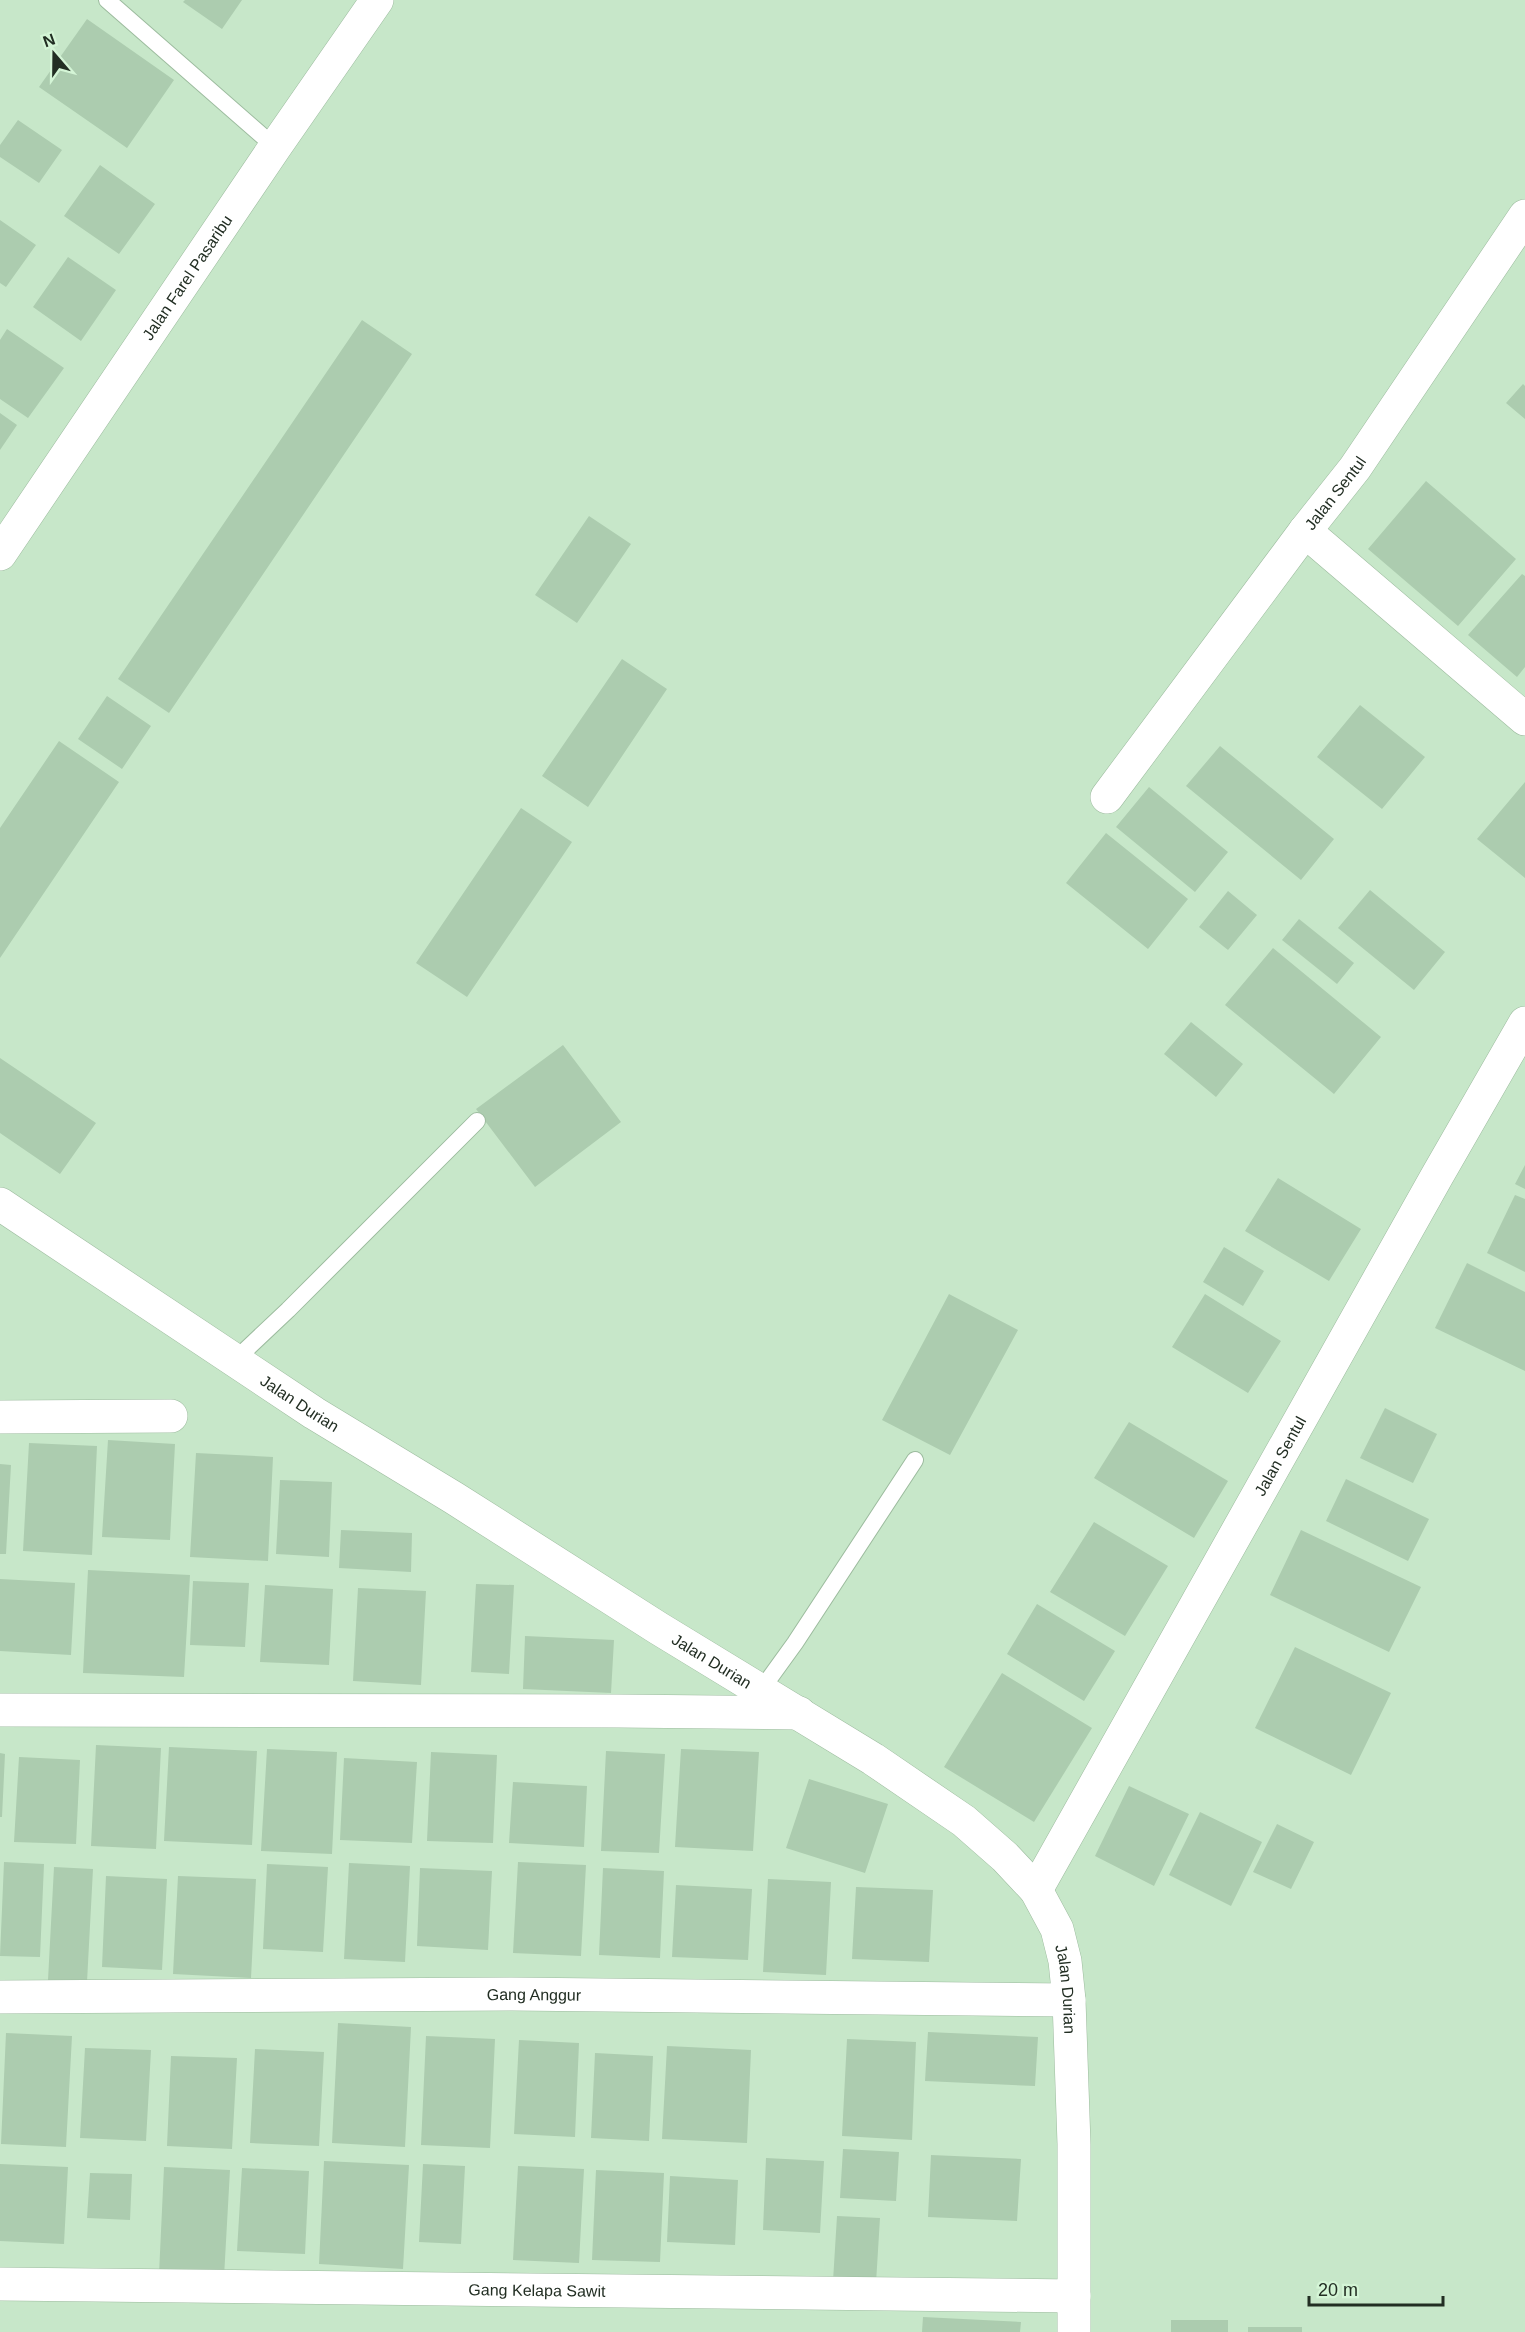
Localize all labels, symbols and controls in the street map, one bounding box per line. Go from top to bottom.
north arrow [24,24,84,84]
text: N [41,30,57,50]
street label: Jalan Farel Pasaribu [139,212,235,343]
street label: Jalan Sentul [1301,453,1369,533]
street label: Jalan Durian [258,1371,342,1435]
street label: Jalan Sentul [1251,1413,1309,1498]
street label: Jalan Durian [669,1630,755,1691]
street label: Jalan Durian [1053,1943,1079,2034]
street label: Gang Anggur [487,1985,582,2003]
scale bar [1309,2269,1442,2307]
text: 20 m [1318,2280,1358,2300]
street label: Gang Kelapa Sawit [468,2281,606,2299]

